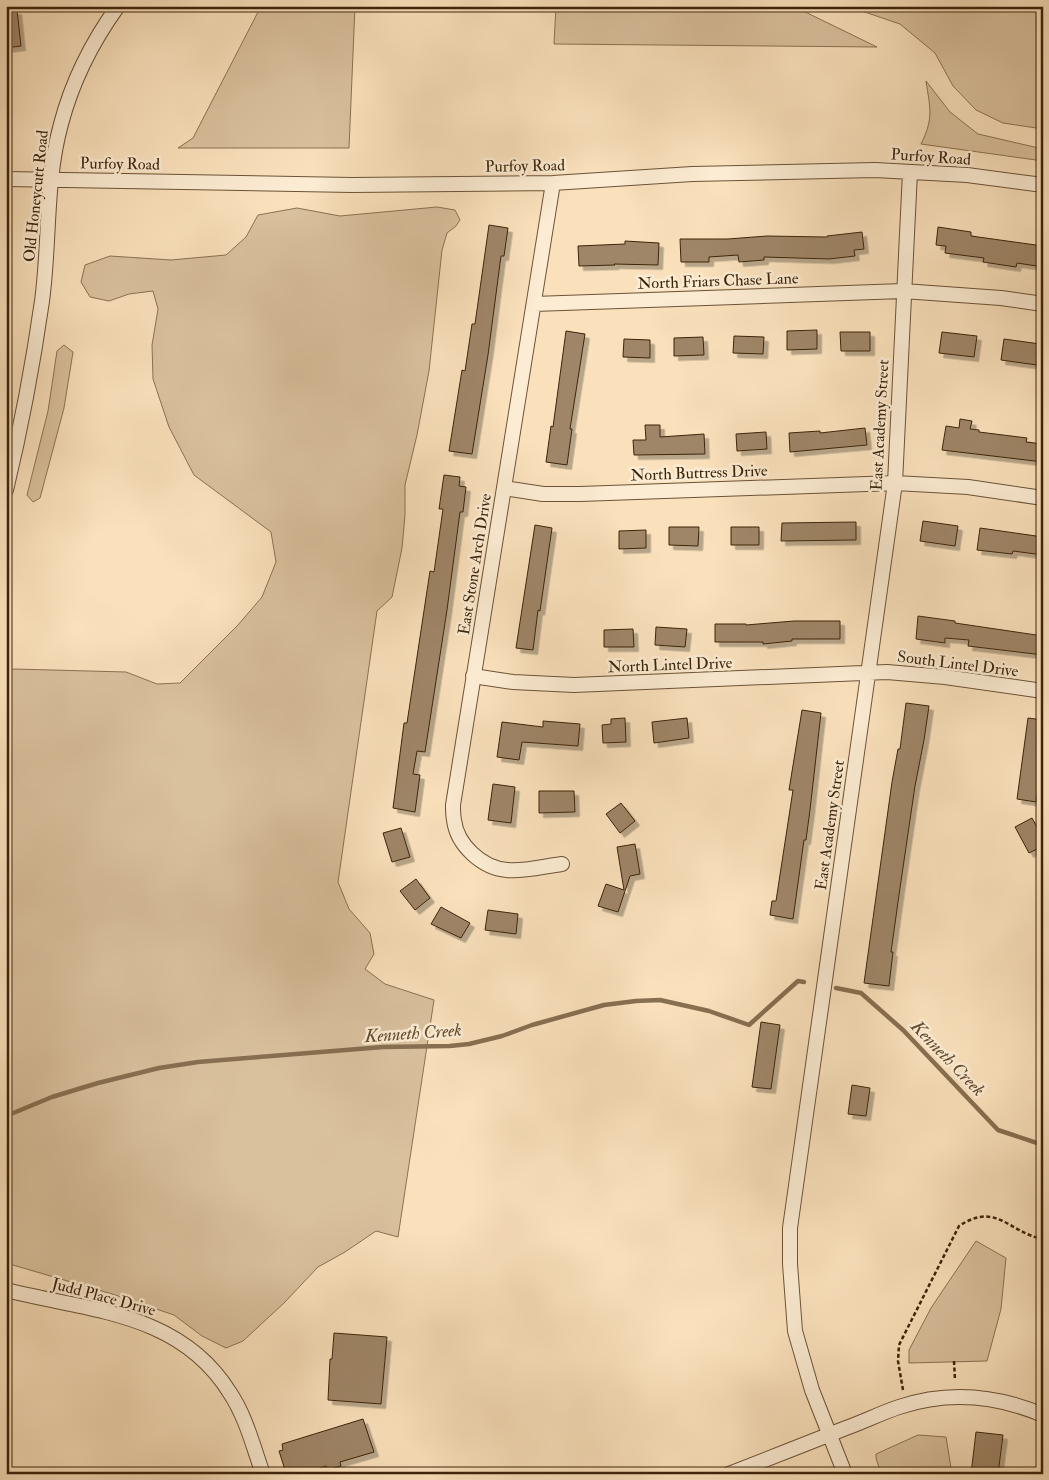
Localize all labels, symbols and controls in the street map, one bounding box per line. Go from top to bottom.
street label: Old Honeycutt Road [19,129,53,263]
street label: Purfoy Road [890,144,972,170]
street label: Purfoy Road [80,153,160,175]
street label: Purfoy Road [485,155,565,177]
street label: North Friars Chase Lane [637,268,799,294]
street label: East Academy Street [867,359,893,491]
street label: North Buttress Drive [630,461,768,485]
street label: East Stone Arch Drive [454,492,496,636]
street label: South Lintel Drive [896,647,1020,681]
street label: North Lintel Drive [607,653,733,677]
street label: East Academy Street [811,759,849,891]
water label: Kenneth Creek [905,1015,990,1101]
water label: Kenneth Creek [363,1019,462,1048]
street label: Judd Place Drive [48,1273,158,1321]

